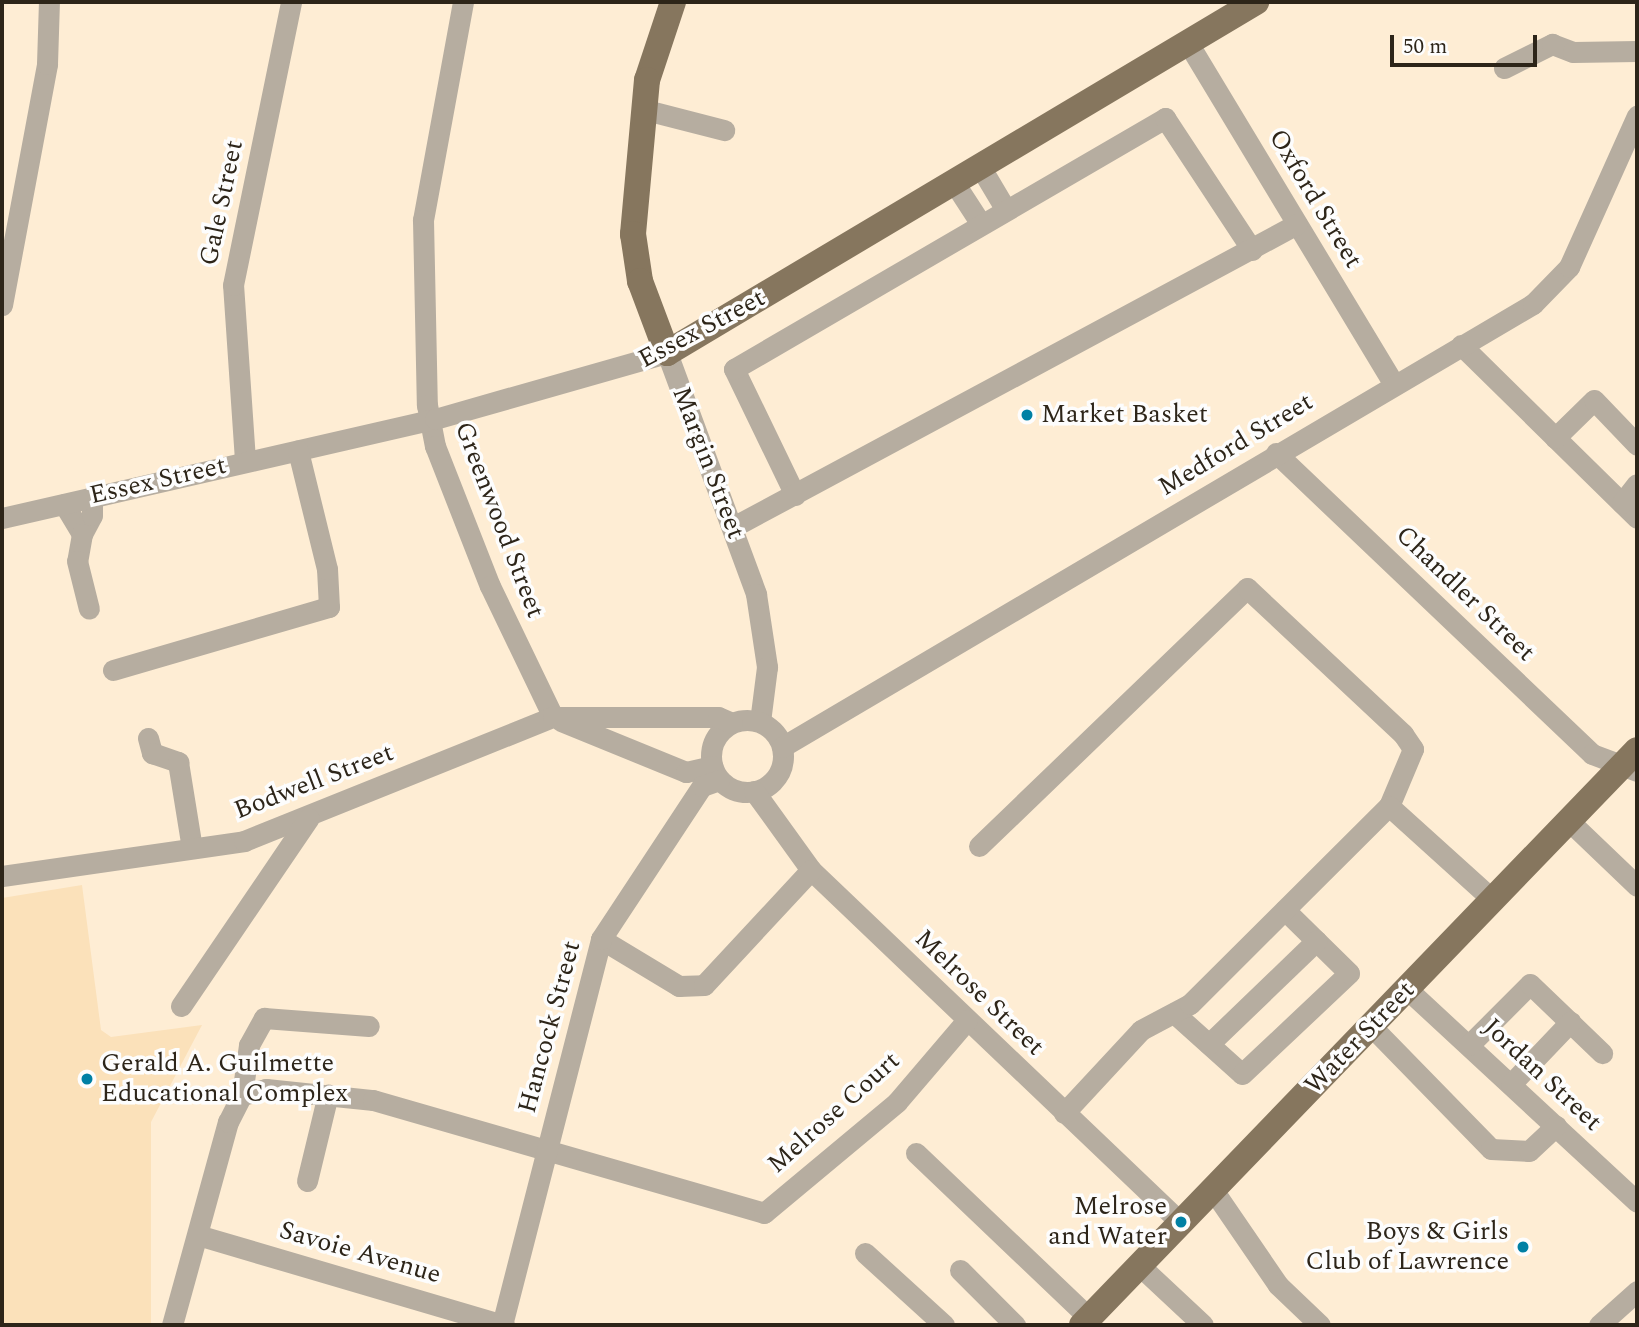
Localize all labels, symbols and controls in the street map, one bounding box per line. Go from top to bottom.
scale bar [1394,21,1541,65]
text: 50 m [1403,31,1447,63]
street label: Oxford Street [1261,124,1369,274]
street label: Gale Street [193,137,251,269]
street label: Essex Street [633,283,771,375]
street label: Margin Street [665,383,751,543]
street label: Medford Street [1153,387,1319,503]
place label: Market Basket [1041,399,1208,431]
marker: Market Basket [1019,407,1035,423]
street label: Greenwood Street [447,418,551,622]
street label: Essex Street [87,450,229,512]
street label: Chandler Street [1389,520,1541,668]
street label: Bodwell Street [230,737,398,827]
street label: Melrose Street [908,923,1050,1063]
street label: Hancock Street [512,937,588,1117]
street label: Water Street [1299,975,1421,1101]
street label: Jordan Street [1476,1012,1608,1138]
street label: Melrose Court [762,1046,906,1180]
place label: Gerald A. Guilmette Educational Complex [101,1048,348,1110]
marker: Gerald A. Guilmette Educational Complex [79,1071,95,1087]
place label: Melrose and Water [1048,1191,1167,1252]
marker: Melrose and Water [1173,1214,1189,1230]
street label: Savoie Avenue [276,1215,444,1291]
place label: Boys & Girls Club of Lawrence [1306,1216,1509,1278]
marker: Boys & Girls Club of Lawrence [1515,1239,1531,1255]

